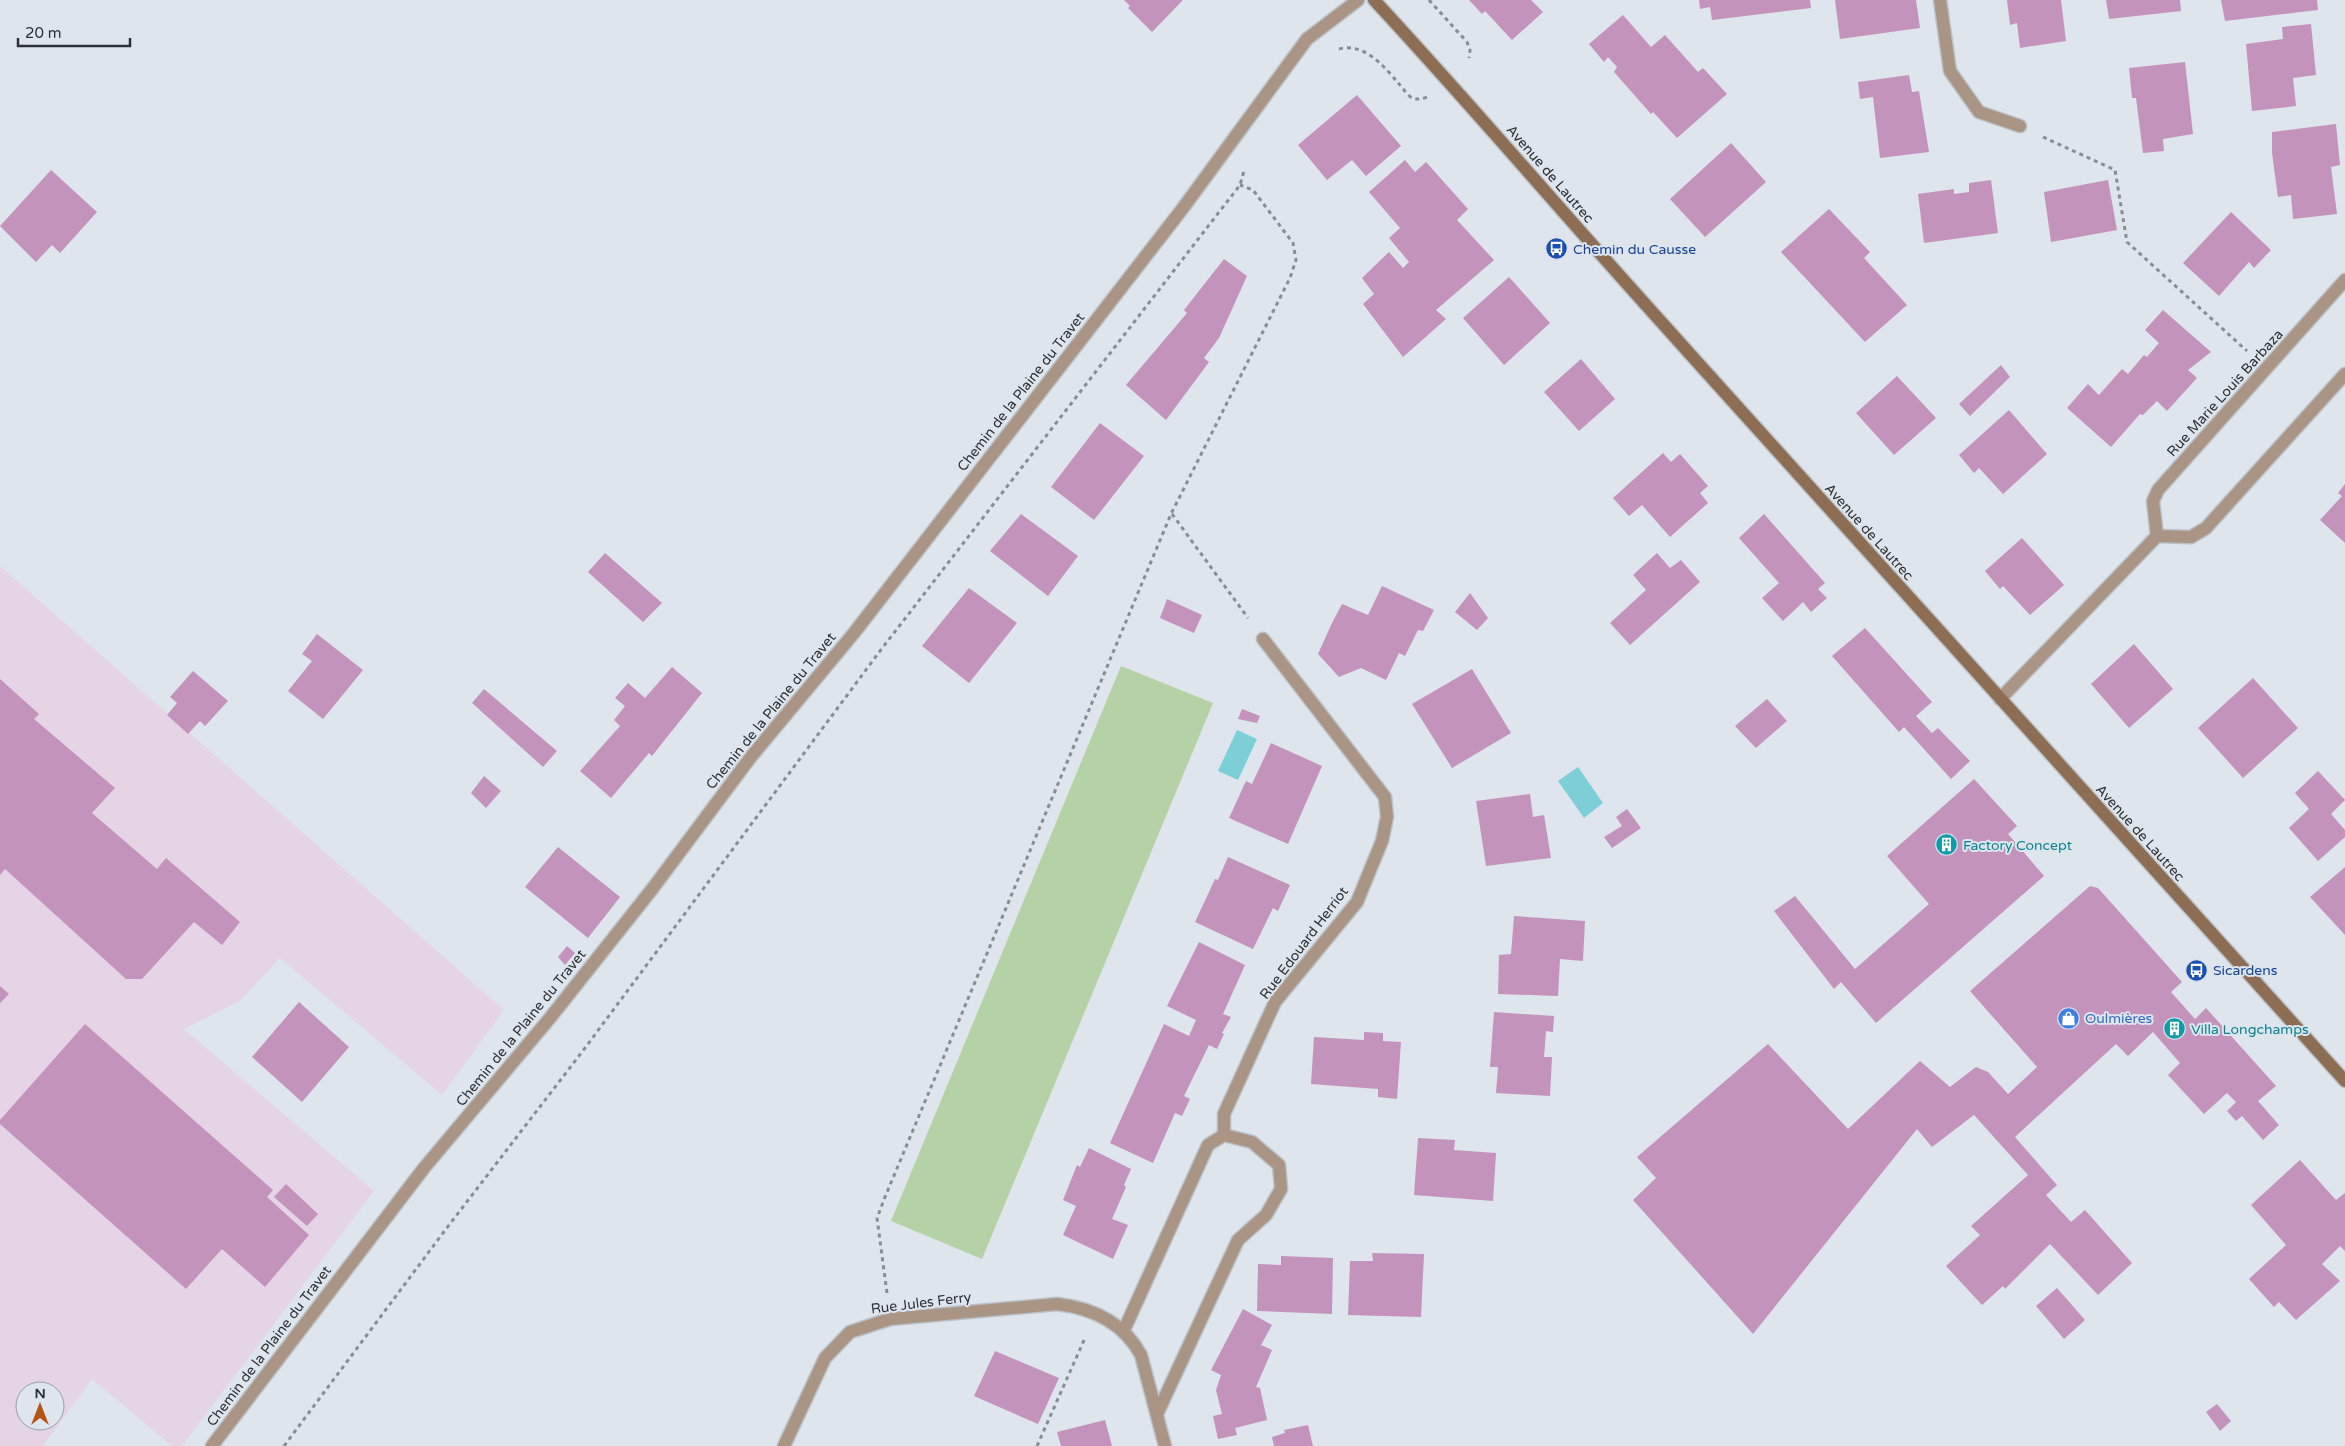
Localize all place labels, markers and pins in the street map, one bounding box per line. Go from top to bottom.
bus stop icon: Chemin du Causse [1545,237,1569,261]
place label: Chemin du Causse [1573,241,1696,258]
building icon: Factory Concept [1935,833,1959,857]
place label: Factory Concept [1963,837,2073,854]
bus stop icon: Sicardens [2185,958,2209,982]
place label: Sicardens [2213,962,2278,979]
shop icon: Oulmières [2057,1006,2081,1030]
place label: Oulmières [2085,1010,2153,1027]
building icon: Villa Longchamps [2163,1017,2187,1041]
place label: Villa Longchamps [2191,1021,2309,1038]

